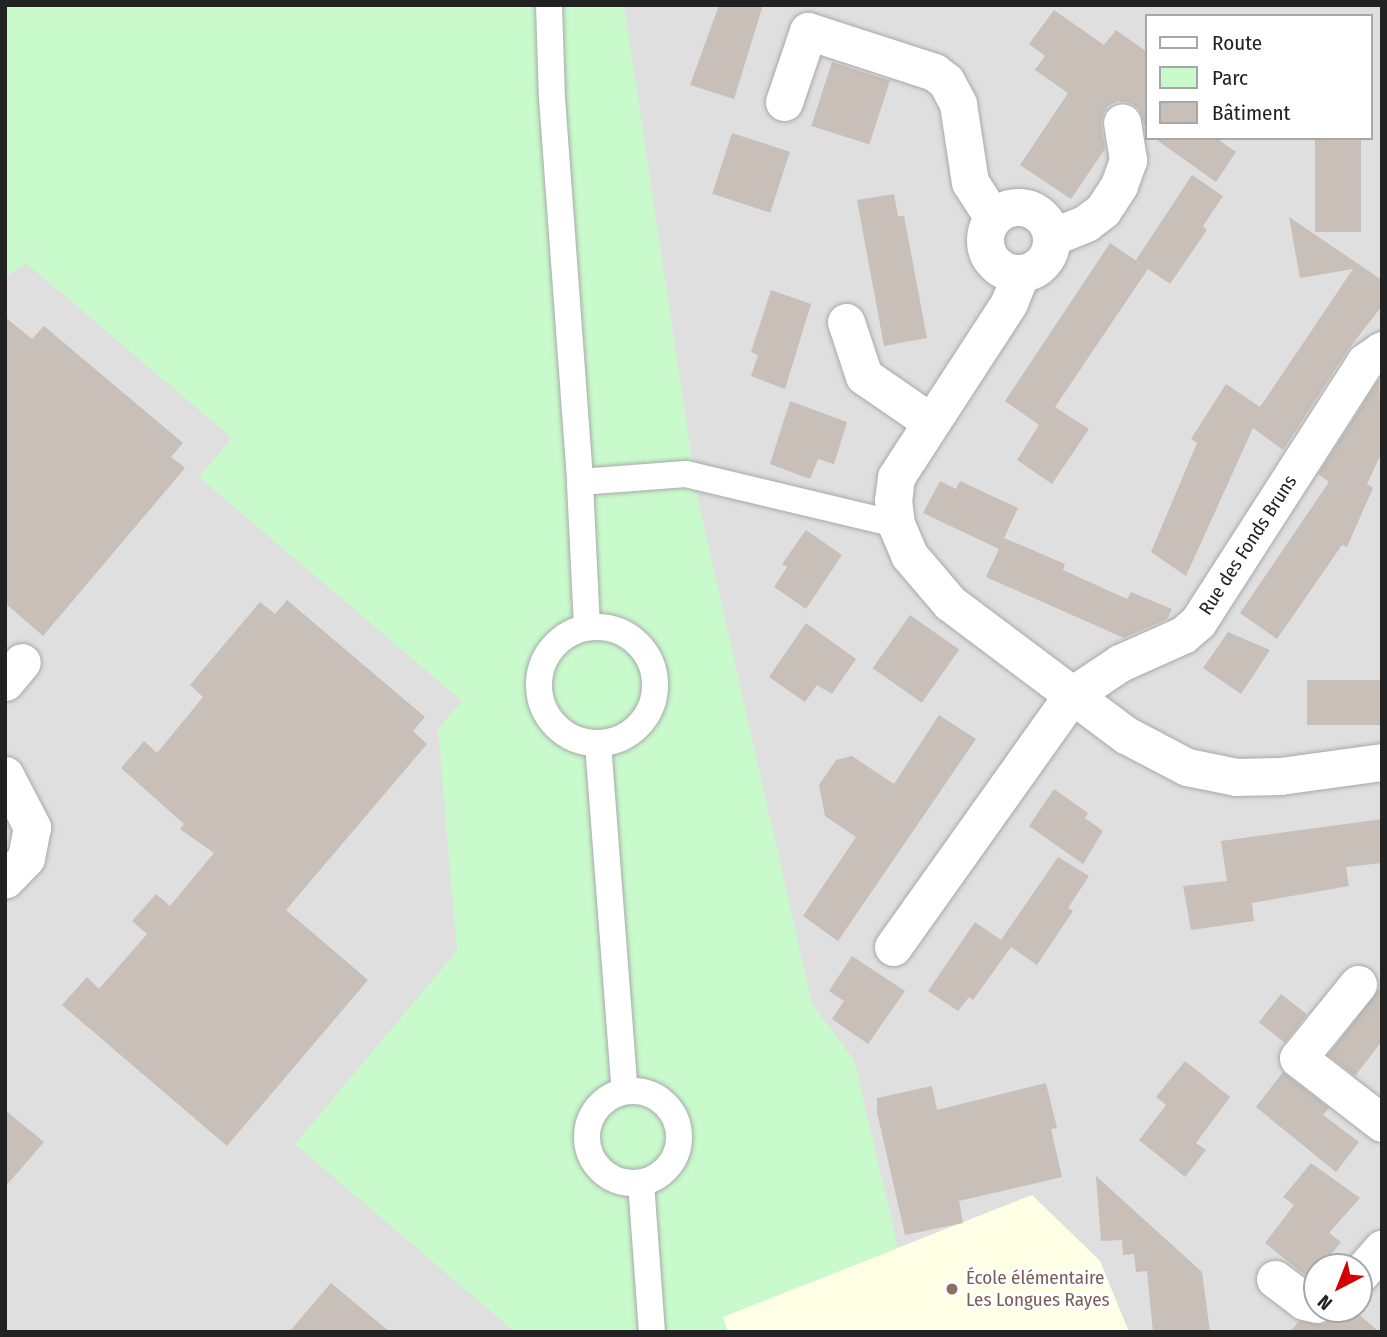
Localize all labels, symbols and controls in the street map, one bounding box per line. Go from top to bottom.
legend [1146,14,1373,140]
text: Route [1212,30,1262,56]
text: Parc [1212,65,1248,91]
text: Bâtiment [1212,100,1290,126]
street label: Rue des Fonds Bruns [1194,471,1302,619]
north arrow [1303,1253,1373,1323]
place label: École élémentaire Les Longues Rayes [966,1267,1110,1311]
marker: École élémentaire Les Longues Rayes [944,1281,960,1297]
text: N [1313,1290,1337,1315]

